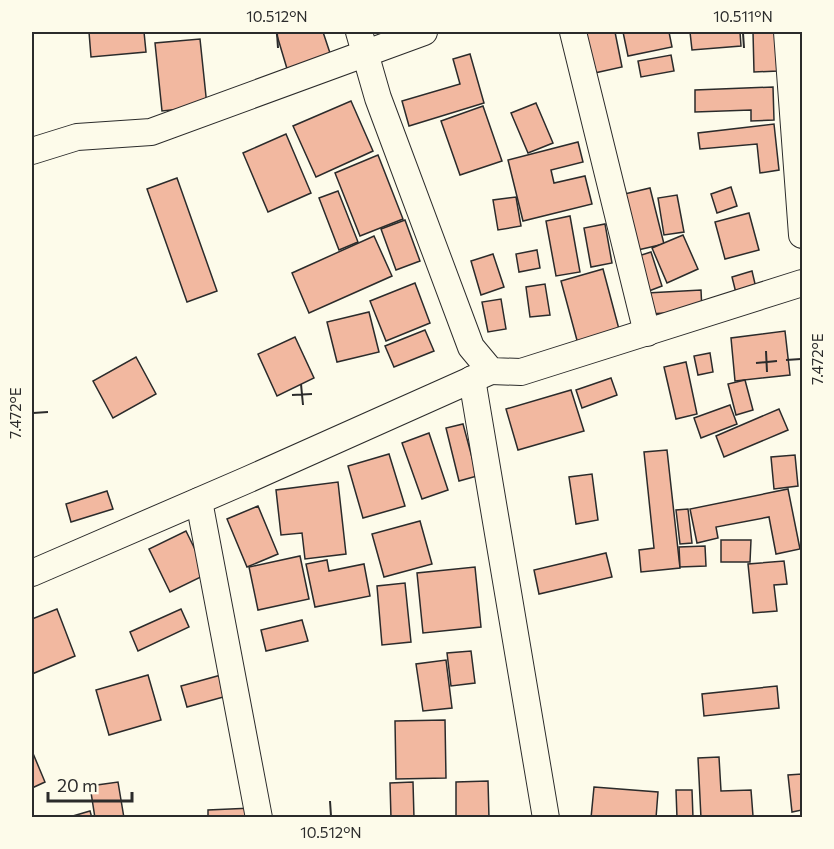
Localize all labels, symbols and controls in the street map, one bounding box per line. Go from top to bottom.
text: 10.512°N [246,7,308,25]
text: 10.511°N [713,7,773,25]
text: 7.472°E [808,333,826,385]
text: 7.472°E [6,387,24,439]
scale bar [48,765,132,803]
text: 20 m [57,774,98,796]
text: 10.512°N [300,823,362,841]

